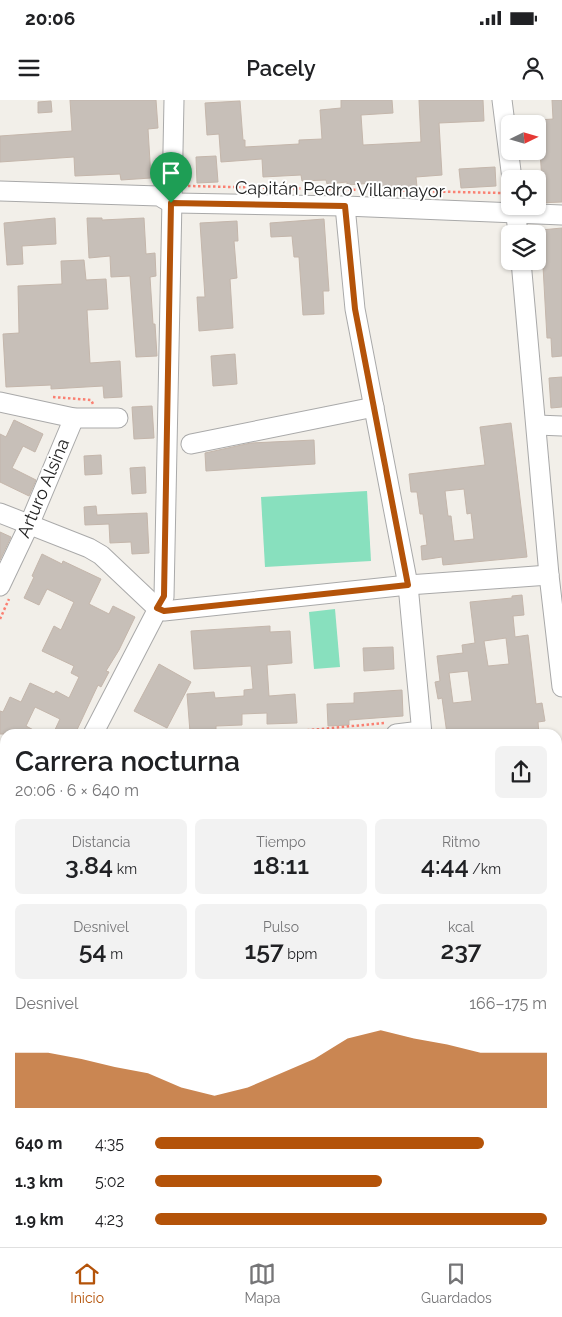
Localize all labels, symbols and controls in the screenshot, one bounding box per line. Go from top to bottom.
text: 20:06 [25,7,75,29]
icon: menu [15,54,43,82]
icon: person [519,54,547,82]
text: Pacely [246,55,316,81]
north arrow [501,115,546,160]
map controls [501,115,546,270]
pin [150,152,192,203]
icon: arrive [157,159,185,187]
button: locate [501,170,546,215]
street label: Capitán Pedro Villamayor [235,177,446,201]
button: layers [501,225,546,270]
street label: Arturo Alsina [13,435,73,541]
text: Carrera nocturna [15,745,240,778]
button: share [495,746,547,798]
text: 20:06 · 6 × 640 m [15,781,139,800]
text: Distancia [72,834,130,850]
text: Tiempo [256,834,306,850]
text: Ritmo [442,834,480,850]
text: 3.84 [65,850,113,880]
text: 18:11 [253,850,309,880]
text: 4:44 [421,850,469,880]
text: km [113,861,137,877]
text: /km [469,861,501,877]
text: Desnivel [73,919,129,935]
text: Pulso [263,919,299,935]
text: kcal [448,919,474,935]
text: 54 [79,935,107,965]
text: 157 [245,935,284,965]
text: 237 [440,935,482,965]
text: m [107,946,123,962]
text: bpm [284,946,317,962]
text: Desnivel [15,994,78,1013]
text: 166–175 m [469,994,547,1013]
text: 640 m [15,1134,62,1153]
text: 4:35 [95,1134,124,1153]
text: 1.3 km [15,1172,63,1191]
text: 5:02 [95,1172,125,1191]
text: 1.9 km [15,1210,64,1229]
text: 4:23 [95,1210,124,1229]
tab: Inicio [70,1260,104,1306]
tab: Mapa [244,1260,281,1306]
tab: Guardados [421,1260,492,1306]

